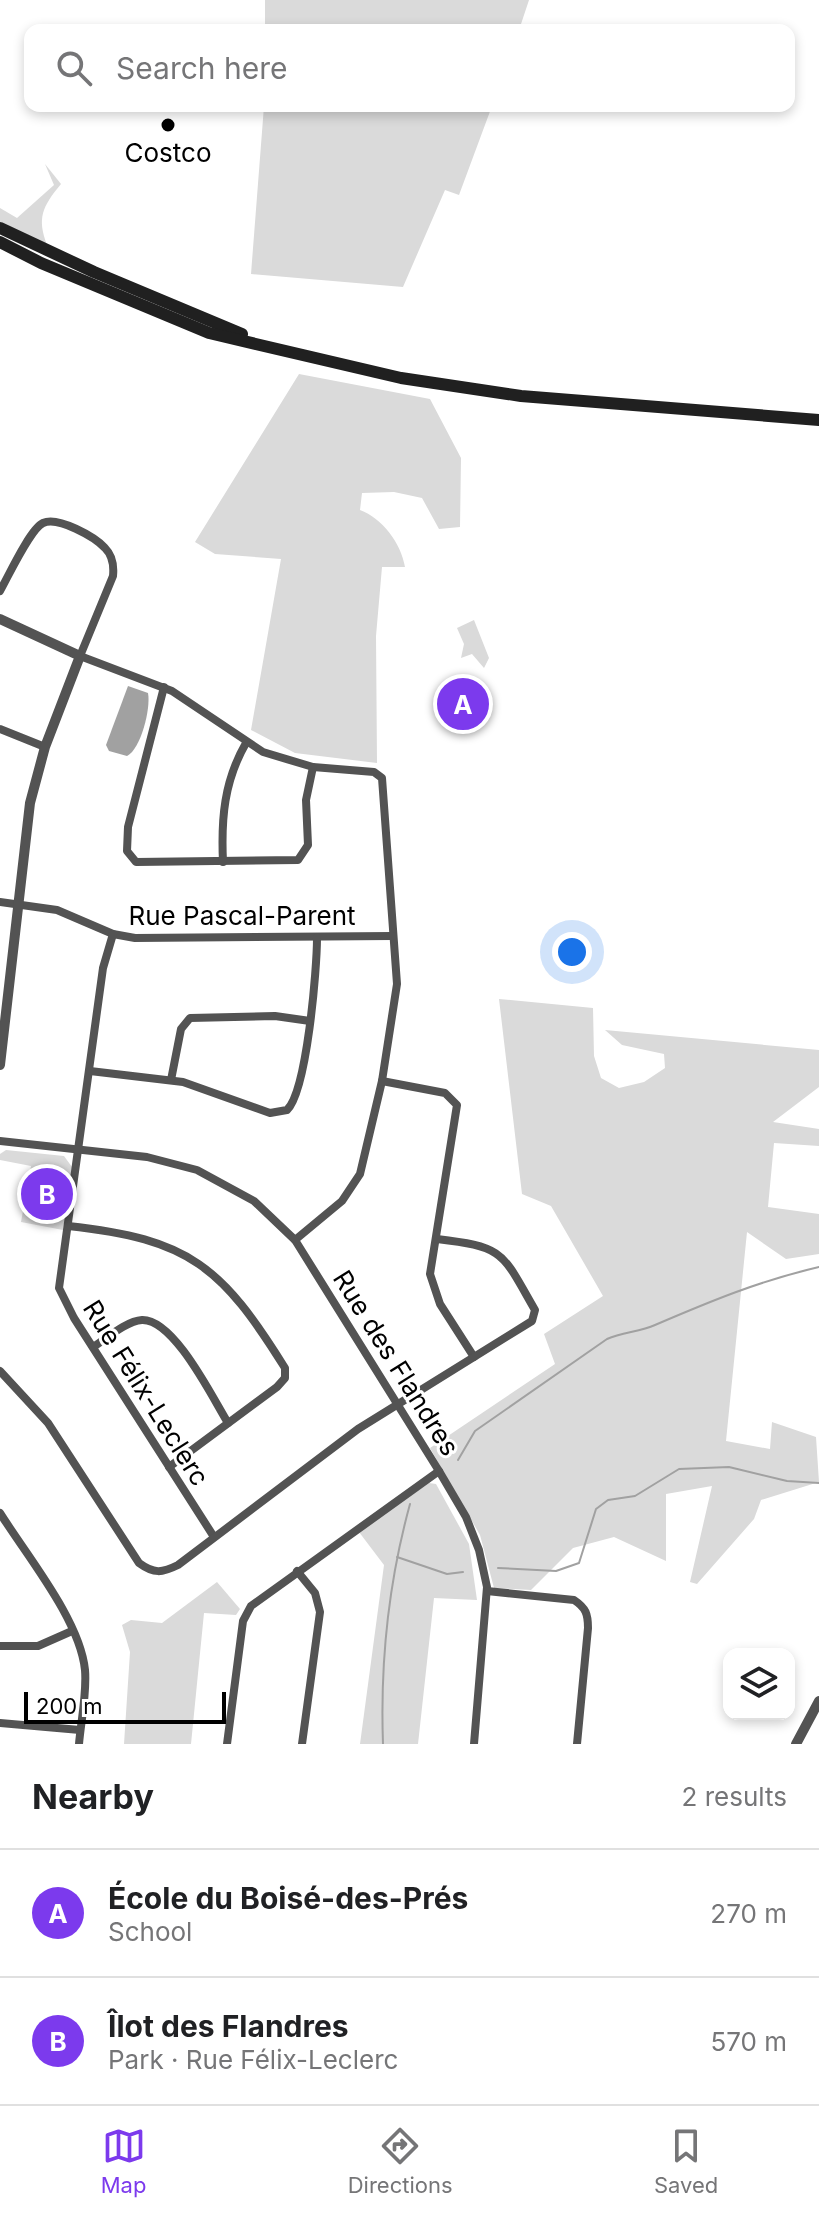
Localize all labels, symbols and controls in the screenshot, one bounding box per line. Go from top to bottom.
search box [24,24,795,112]
icon: search [52,46,96,90]
text: Search here [116,50,288,86]
marker: Costco [159,116,177,134]
place label: Costco [124,137,212,168]
pin: A [437,674,489,734]
street label: Rue Pascal-Parent [128,900,356,931]
your location [552,932,592,972]
pin: B [21,1164,73,1224]
street label: Rue des Flandres [327,1264,466,1461]
street label: Rue Félix-Leclerc [77,1294,216,1491]
map controls [723,1648,795,1720]
button: layers [723,1648,795,1720]
scale bar [24,1688,226,1724]
text: 200 m [36,1693,103,1719]
text: Nearby [32,1776,154,1817]
text: 2 results [682,1781,787,1812]
text: École du Boisé-des-Prés [108,1880,468,1916]
text: A [48,1898,68,1929]
text: 270 m [710,1898,787,1929]
text: School [108,1916,192,1947]
text: Îlot des Flandres [108,2008,349,2044]
text: B [49,2026,67,2057]
text: 570 m [710,2026,787,2057]
text: Park · Rue Félix-Leclerc [108,2044,398,2075]
tab: Map [101,2124,146,2198]
tab: Directions [348,2124,453,2198]
tab: Saved [654,2124,718,2198]

